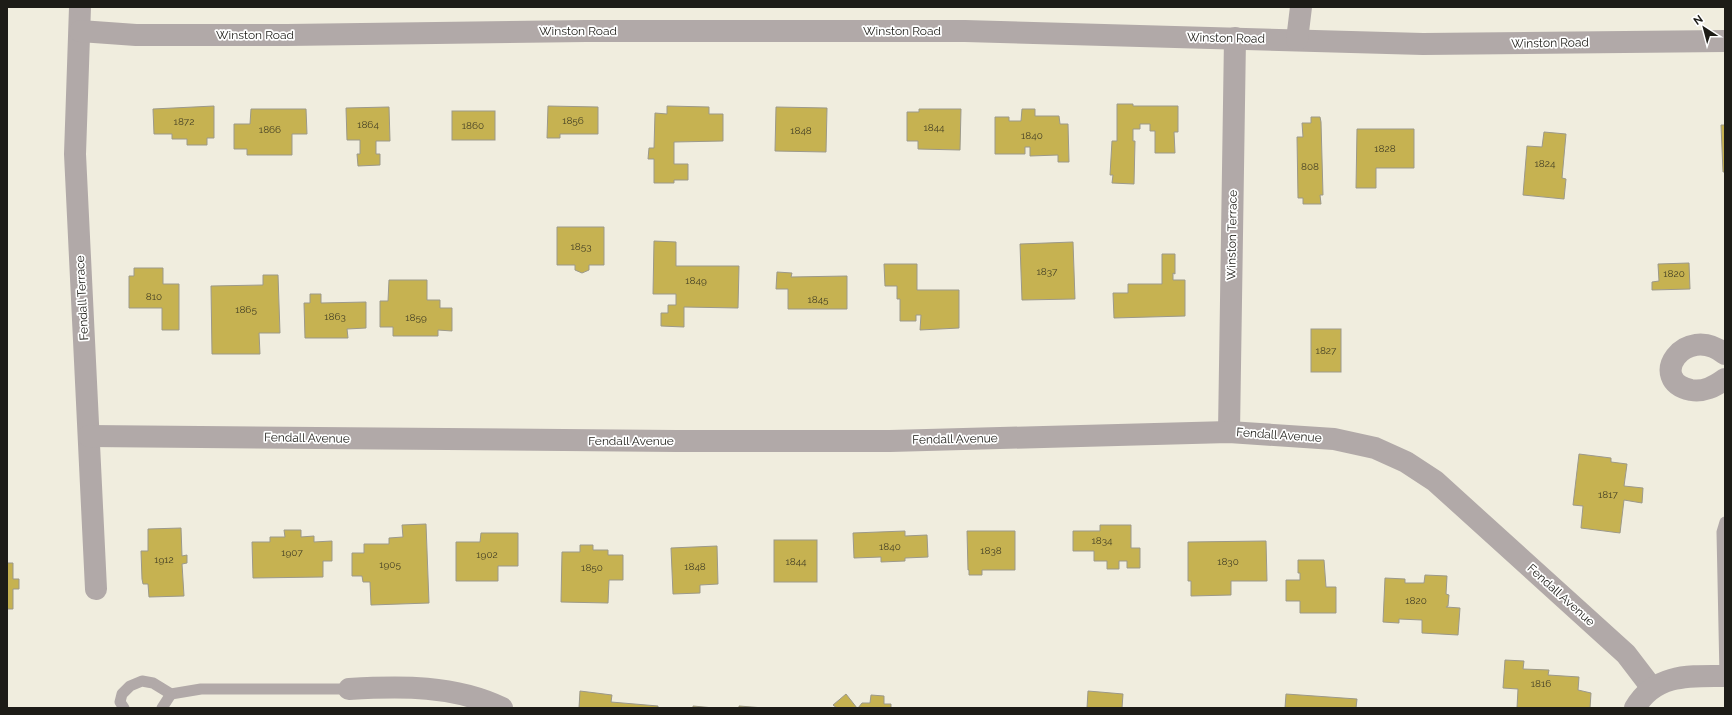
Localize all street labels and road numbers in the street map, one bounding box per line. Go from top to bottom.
street label: Winston Road [539,24,617,38]
street label: Winston Road [863,24,941,38]
street label: Winston Road [216,28,294,42]
street label: Winston Road [1187,30,1265,46]
street label: Winston Road [1511,35,1589,51]
street label: Winston Terrace [1224,190,1240,280]
street label: Fendall Terrace [73,255,91,341]
street label: Fendall Avenue [1236,425,1322,445]
street label: Fendall Avenue [264,430,350,446]
street label: Fendall Avenue [912,431,998,447]
street label: Fendall Avenue [588,434,674,448]
street label: Fendall Avenue [1524,561,1598,629]

